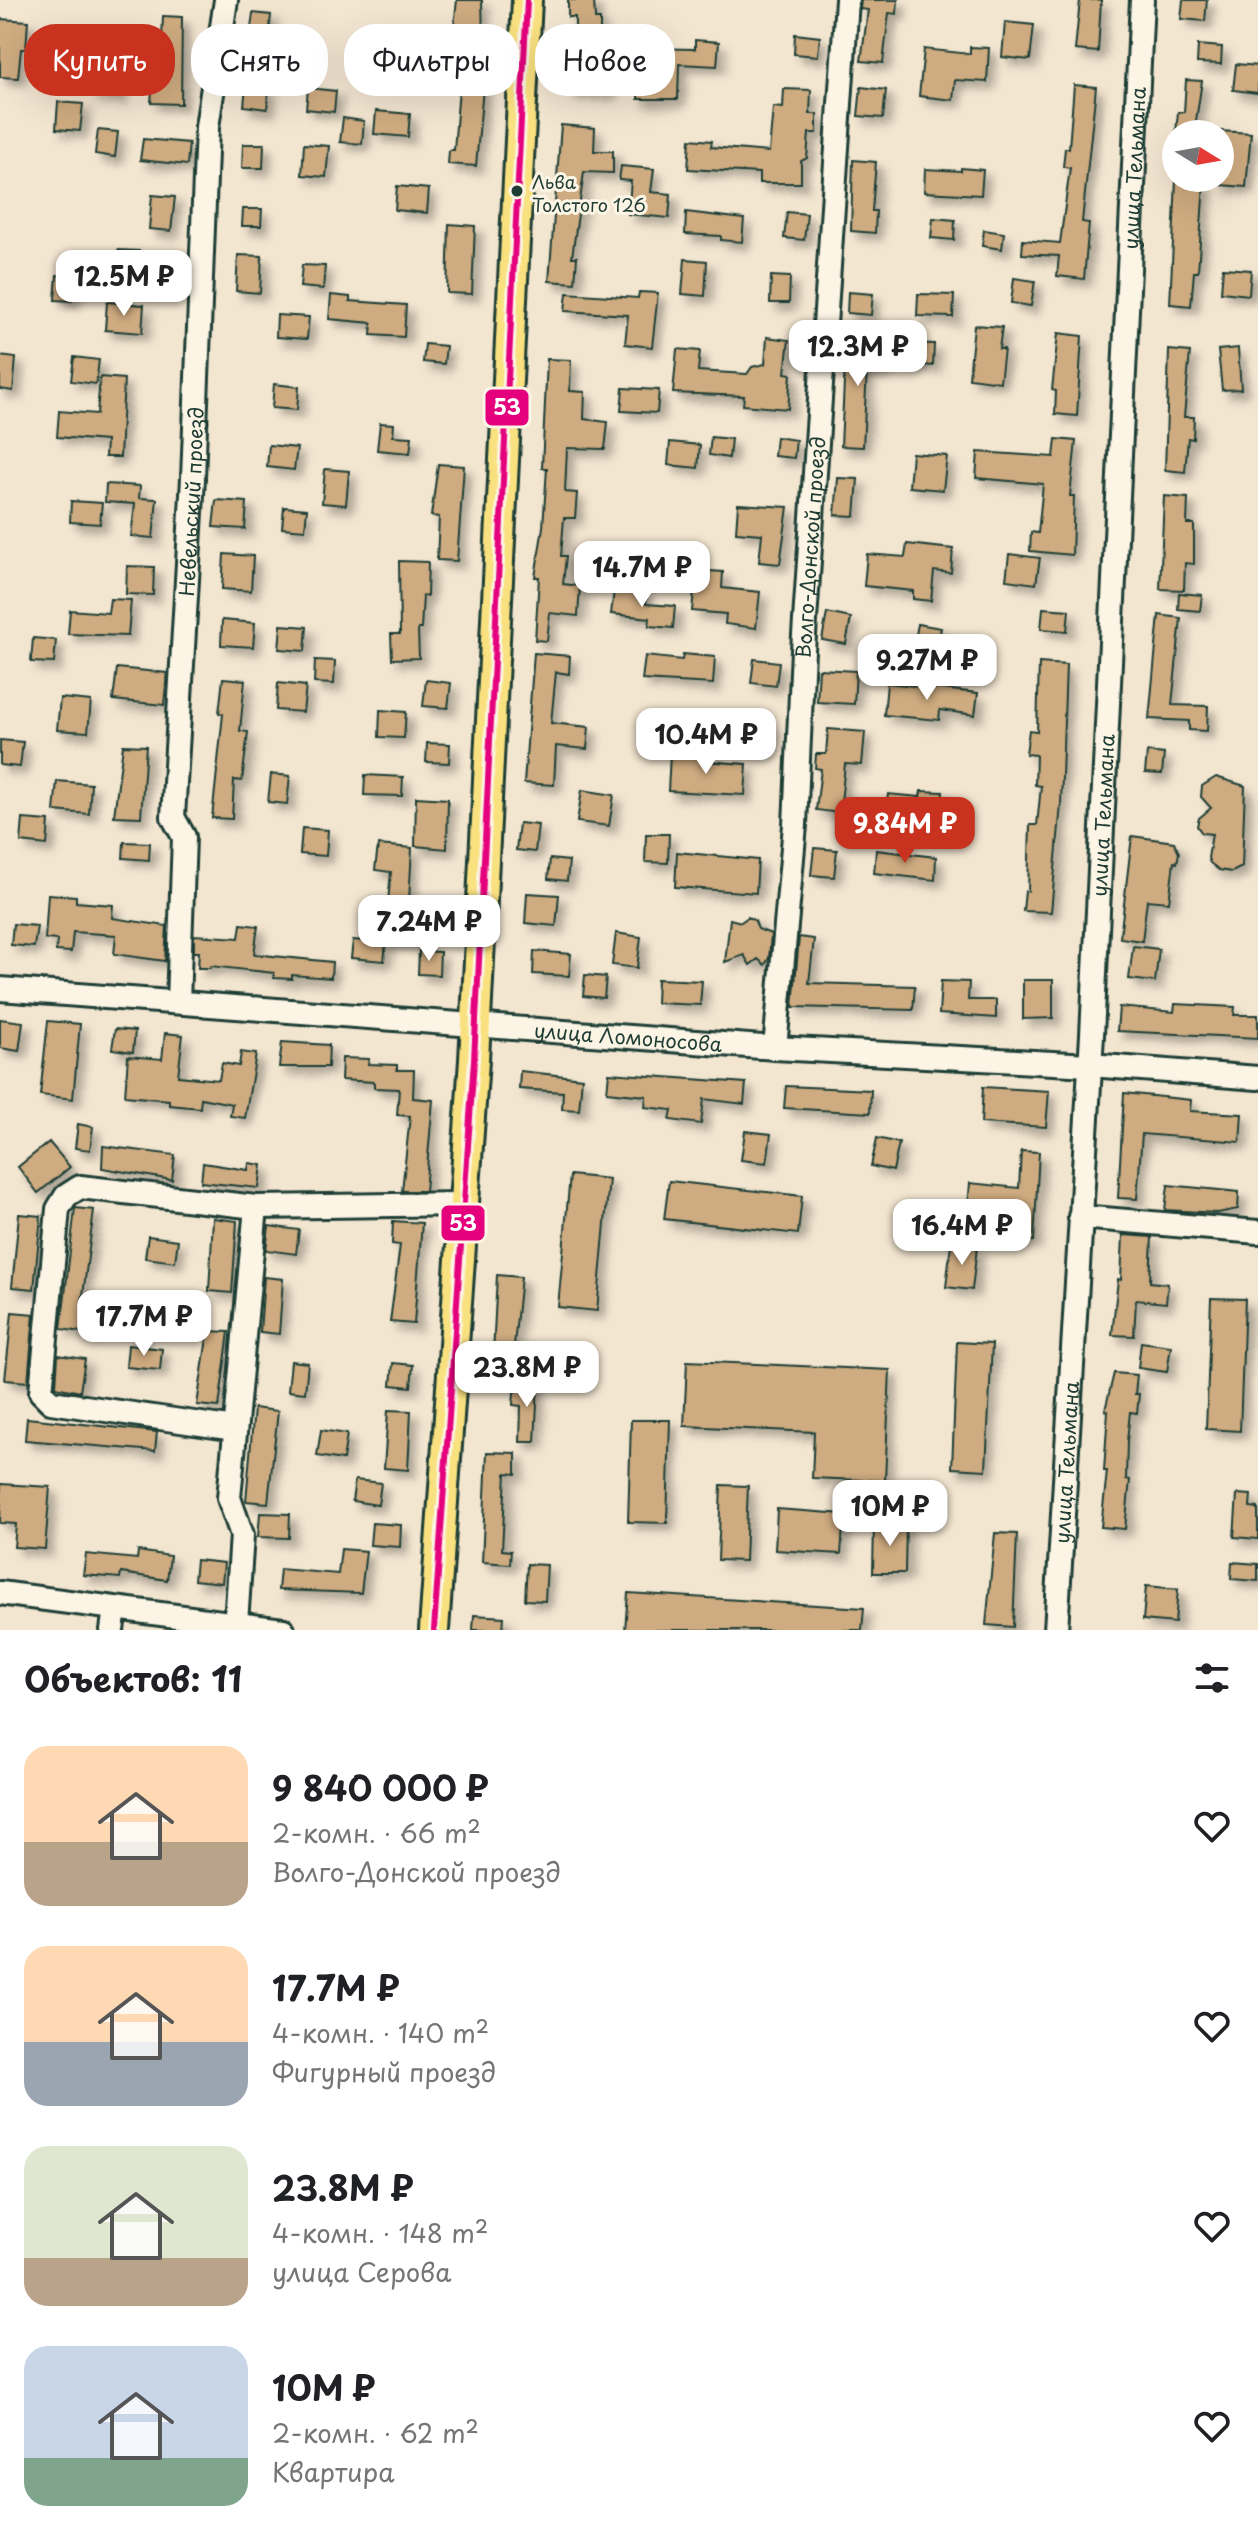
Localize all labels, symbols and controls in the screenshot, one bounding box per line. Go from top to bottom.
chip: Купить [24,24,175,96]
chip: Снять [191,24,328,96]
chip: Фильтры [344,24,519,96]
chip: Новое [535,24,675,96]
street label: улица Тельмана [1115,86,1153,250]
north arrow [1162,120,1234,192]
map controls [1162,120,1234,192]
place label: Льва Толстого 126 [532,168,646,218]
marker: Льва Толстого 126 [509,183,525,199]
pin: 12.5M ₽ [50,250,198,318]
text: 12.5M ₽ [74,256,174,295]
pin: 12.3M ₽ [784,320,932,388]
text: 12.3M ₽ [807,326,909,365]
line badge: 53 [484,388,530,427]
text: 53 [493,389,521,422]
street label: Невельский проезд [171,406,211,597]
street label: Волго-Донской проезд [788,435,832,659]
pin: 14.7M ₽ [568,541,716,609]
text: 14.7M ₽ [592,547,692,586]
pin: 9.27M ₽ [853,634,1001,702]
text: 9.27M ₽ [876,640,978,679]
pin: 10.4M ₽ [632,708,780,776]
text: 10.4M ₽ [654,714,758,753]
street label: улица Тельмана [1084,733,1122,897]
pin: 9.84M ₽ [831,797,979,865]
text: 9.84M ₽ [853,803,957,842]
pin: 7.24M ₽ [355,895,503,963]
text: 7.24M ₽ [376,901,482,940]
street label: улица Ломоносова [533,1015,724,1059]
pin: 16.4M ₽ [888,1199,1036,1267]
line badge: 53 [440,1204,486,1242]
text: 53 [449,1205,477,1238]
text: 16.4M ₽ [911,1205,1013,1244]
pin: 17.7M ₽ [70,1290,218,1358]
text: 17.7M ₽ [95,1296,193,1335]
pin: 23.8M ₽ [453,1341,601,1409]
text: 23.8M ₽ [473,1347,581,1386]
street label: улица Тельмана [1046,1380,1086,1544]
pin: 10M ₽ [834,1480,946,1548]
text: 10M ₽ [850,1486,930,1525]
text: Объектов: 11 [24,1652,242,1704]
icon: filters [1190,1656,1234,1700]
text: 9 840 000 ₽ [272,1761,489,1813]
icon: home [88,1778,184,1874]
icon: heart [1190,1804,1234,1848]
text: 2-комн. · 66 m² [272,1813,481,1852]
text: Волго-Донской проезд [272,1852,561,1891]
text: 17.7M ₽ [272,1961,400,2013]
icon: home [88,1978,184,2074]
icon: heart [1190,2004,1234,2048]
text: 4-комн. · 140 m² [272,2013,489,2052]
text: Фигурный проезд [272,2052,496,2091]
text: 23.8M ₽ [272,2161,414,2213]
icon: home [88,2178,184,2274]
icon: heart [1190,2204,1234,2248]
text: 4-комн. · 148 m² [272,2213,488,2252]
text: улица Серова [272,2252,451,2291]
text: 10M ₽ [272,2361,375,2413]
icon: home [88,2378,184,2474]
icon: heart [1190,2404,1234,2448]
text: 2-комн. · 62 m² [272,2413,479,2452]
text: Квартира [272,2452,395,2491]

